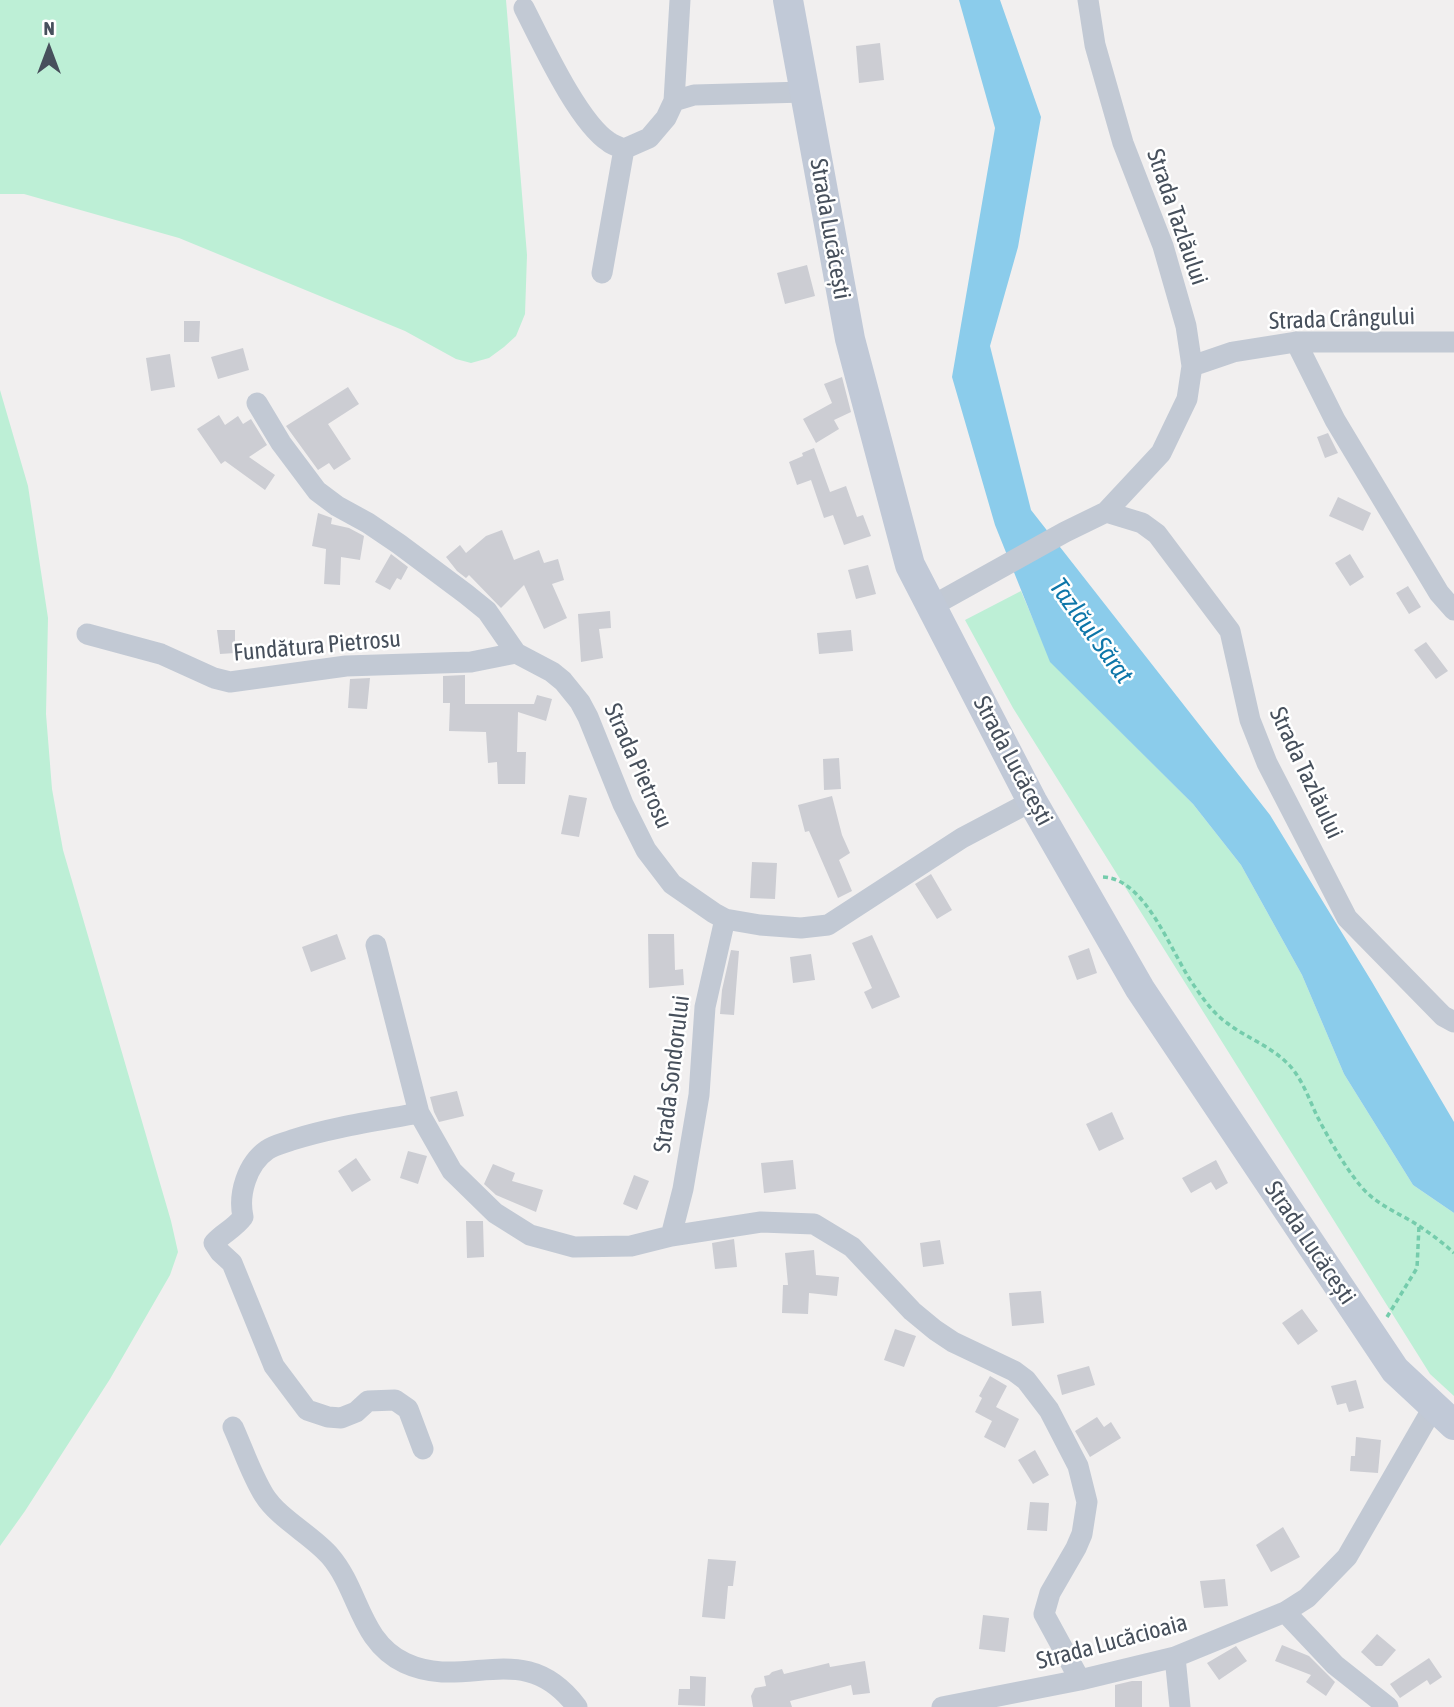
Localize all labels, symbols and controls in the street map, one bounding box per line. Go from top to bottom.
north arrow [14,14,84,84]
text: N [43,17,55,39]
street label: Strada Tazlăului [1140,145,1214,289]
street label: Strada Lucăcești [803,156,857,302]
street label: Strada Crângului [1268,302,1416,336]
water label: Tazlăul Sărat [1042,572,1140,690]
street label: Fundătura Pietrosu [232,624,402,668]
street label: Strada Lucăcești [967,691,1059,831]
street label: Strada Pietrosu [598,699,678,833]
street label: Strada Tazlăului [1263,703,1349,843]
street label: Strada Sondorului [648,994,696,1154]
street label: Strada Lucăcești [1258,1176,1362,1310]
street label: Strada Lucăcioaia [1033,1608,1191,1676]

